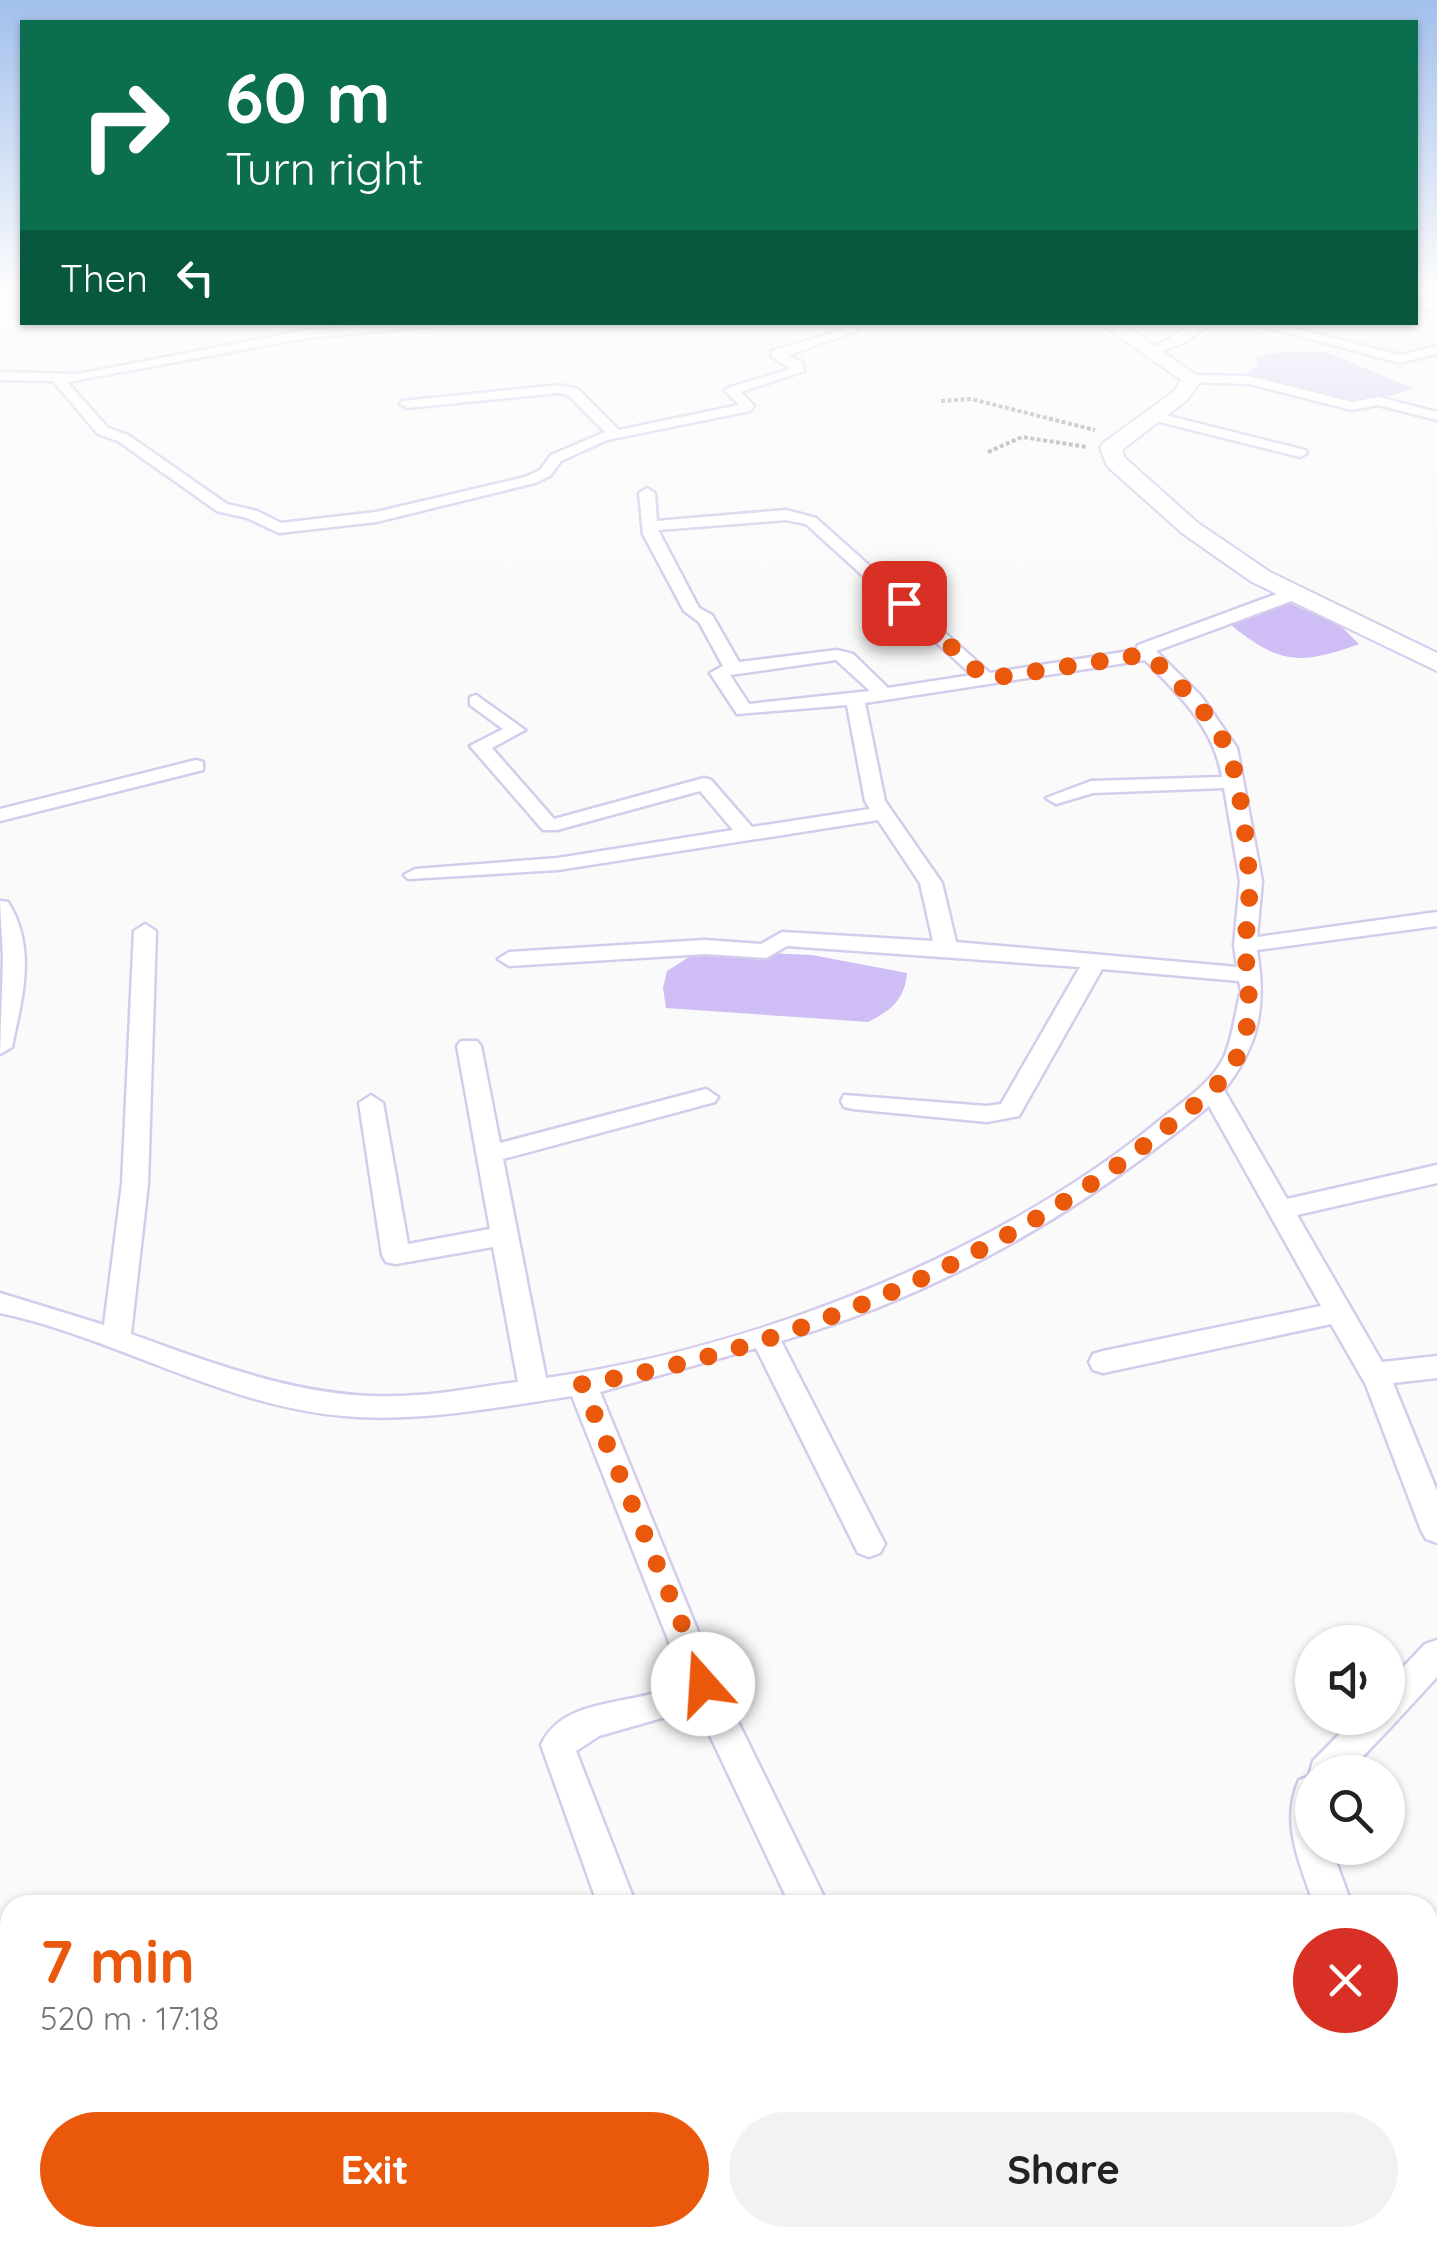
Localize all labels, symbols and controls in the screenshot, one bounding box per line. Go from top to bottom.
text: 60 m [225,53,391,141]
icon: right [60,60,190,190]
text: Turn right [225,140,424,196]
icon: left [168,250,223,305]
text: Then [60,254,148,302]
pin [862,561,947,646]
icon: arrive [877,576,932,631]
map controls [1295,1625,1405,1865]
button: sound [1295,1625,1405,1735]
position arrow [651,1632,755,1736]
button: search [1295,1755,1405,1865]
text: 7 min [40,1923,195,1998]
button: close [1293,1928,1398,2033]
text: 520 m · 17:18 [40,1998,219,2038]
button: Exit [40,2112,709,2227]
button: Share [729,2112,1398,2227]

